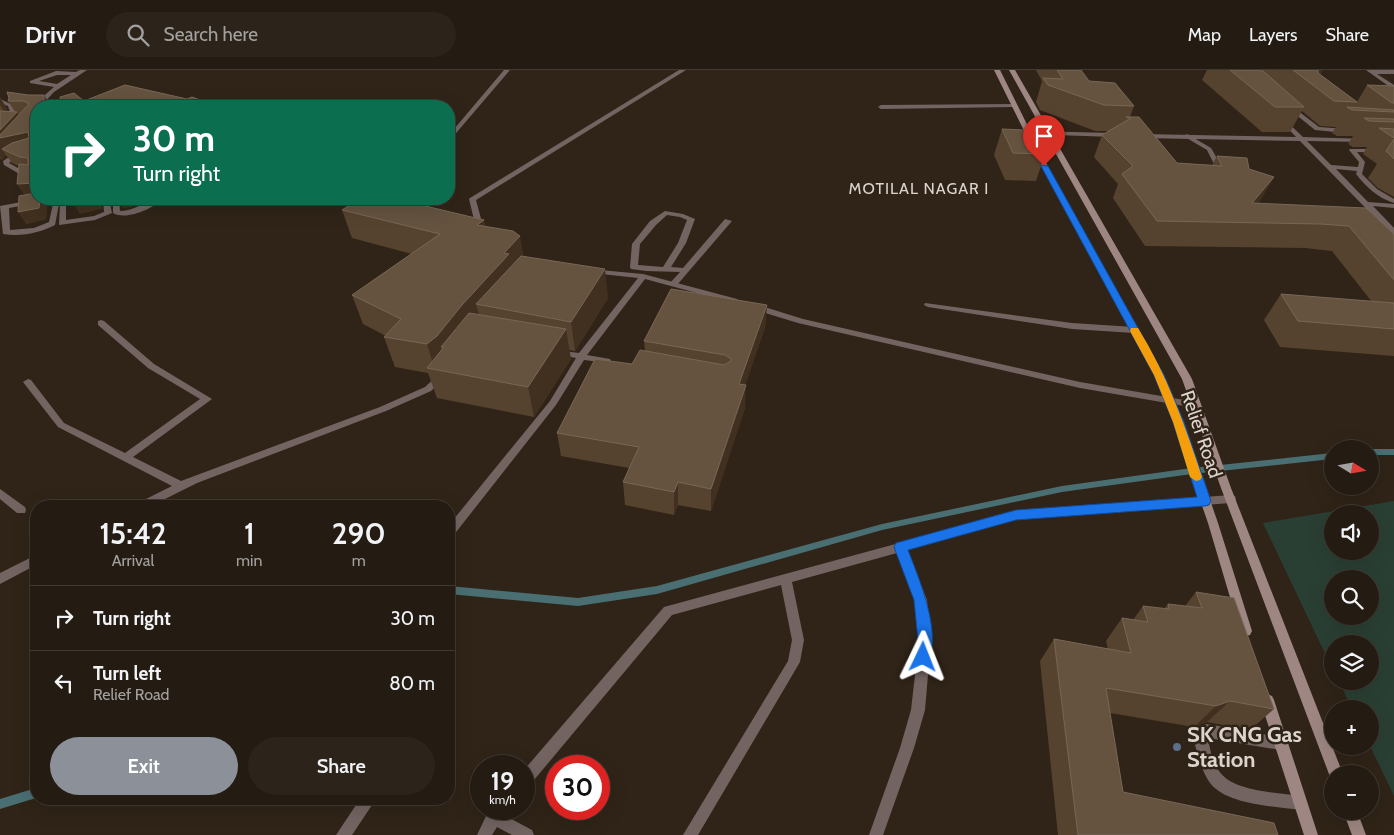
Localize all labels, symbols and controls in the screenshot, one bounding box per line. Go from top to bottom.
search box [106,12,456,57]
text: Drivr [25,20,76,49]
icon: search [124,21,152,49]
text: Search here [164,23,258,46]
text: Map [1188,24,1221,46]
text: Layers [1249,24,1298,46]
text: Share [1326,24,1369,46]
pin [1023,115,1065,166]
text: 30 m [133,117,215,160]
icon: right [50,120,115,185]
icon: arrive [1030,122,1058,150]
text: Turn right [133,160,220,187]
district label: MOTILAL NAGAR I [849,179,989,198]
street label: Relief Road [1176,387,1227,481]
north arrow [1324,440,1379,495]
map controls [1324,440,1379,820]
button: sound [1324,505,1379,560]
text: 15:42 [99,515,167,552]
text: 1 [244,515,254,552]
text: 290 [332,515,386,552]
text: Arrival [112,551,154,570]
text: min [236,551,262,570]
text: m [352,551,366,570]
button: search [1324,570,1379,625]
icon: right [50,604,78,632]
text: Turn right [93,607,171,630]
text: 30 m [391,607,435,630]
position arrow [896,630,948,682]
button: layers [1324,635,1379,690]
text: Turn left [93,662,161,685]
icon: left [50,669,78,697]
text: 80 m [389,672,435,695]
text: Relief Road [93,685,170,704]
button: + [1324,700,1379,755]
place label: SK CNG Gas Station [1187,721,1302,773]
button: Exit [50,737,238,795]
button: Share [248,737,435,795]
marker: SK CNG Gas Station [1171,741,1183,753]
speed limit sign: 30 [545,755,610,820]
button: − [1324,765,1379,820]
text: 19 [491,766,514,796]
text: km/h [489,792,516,807]

